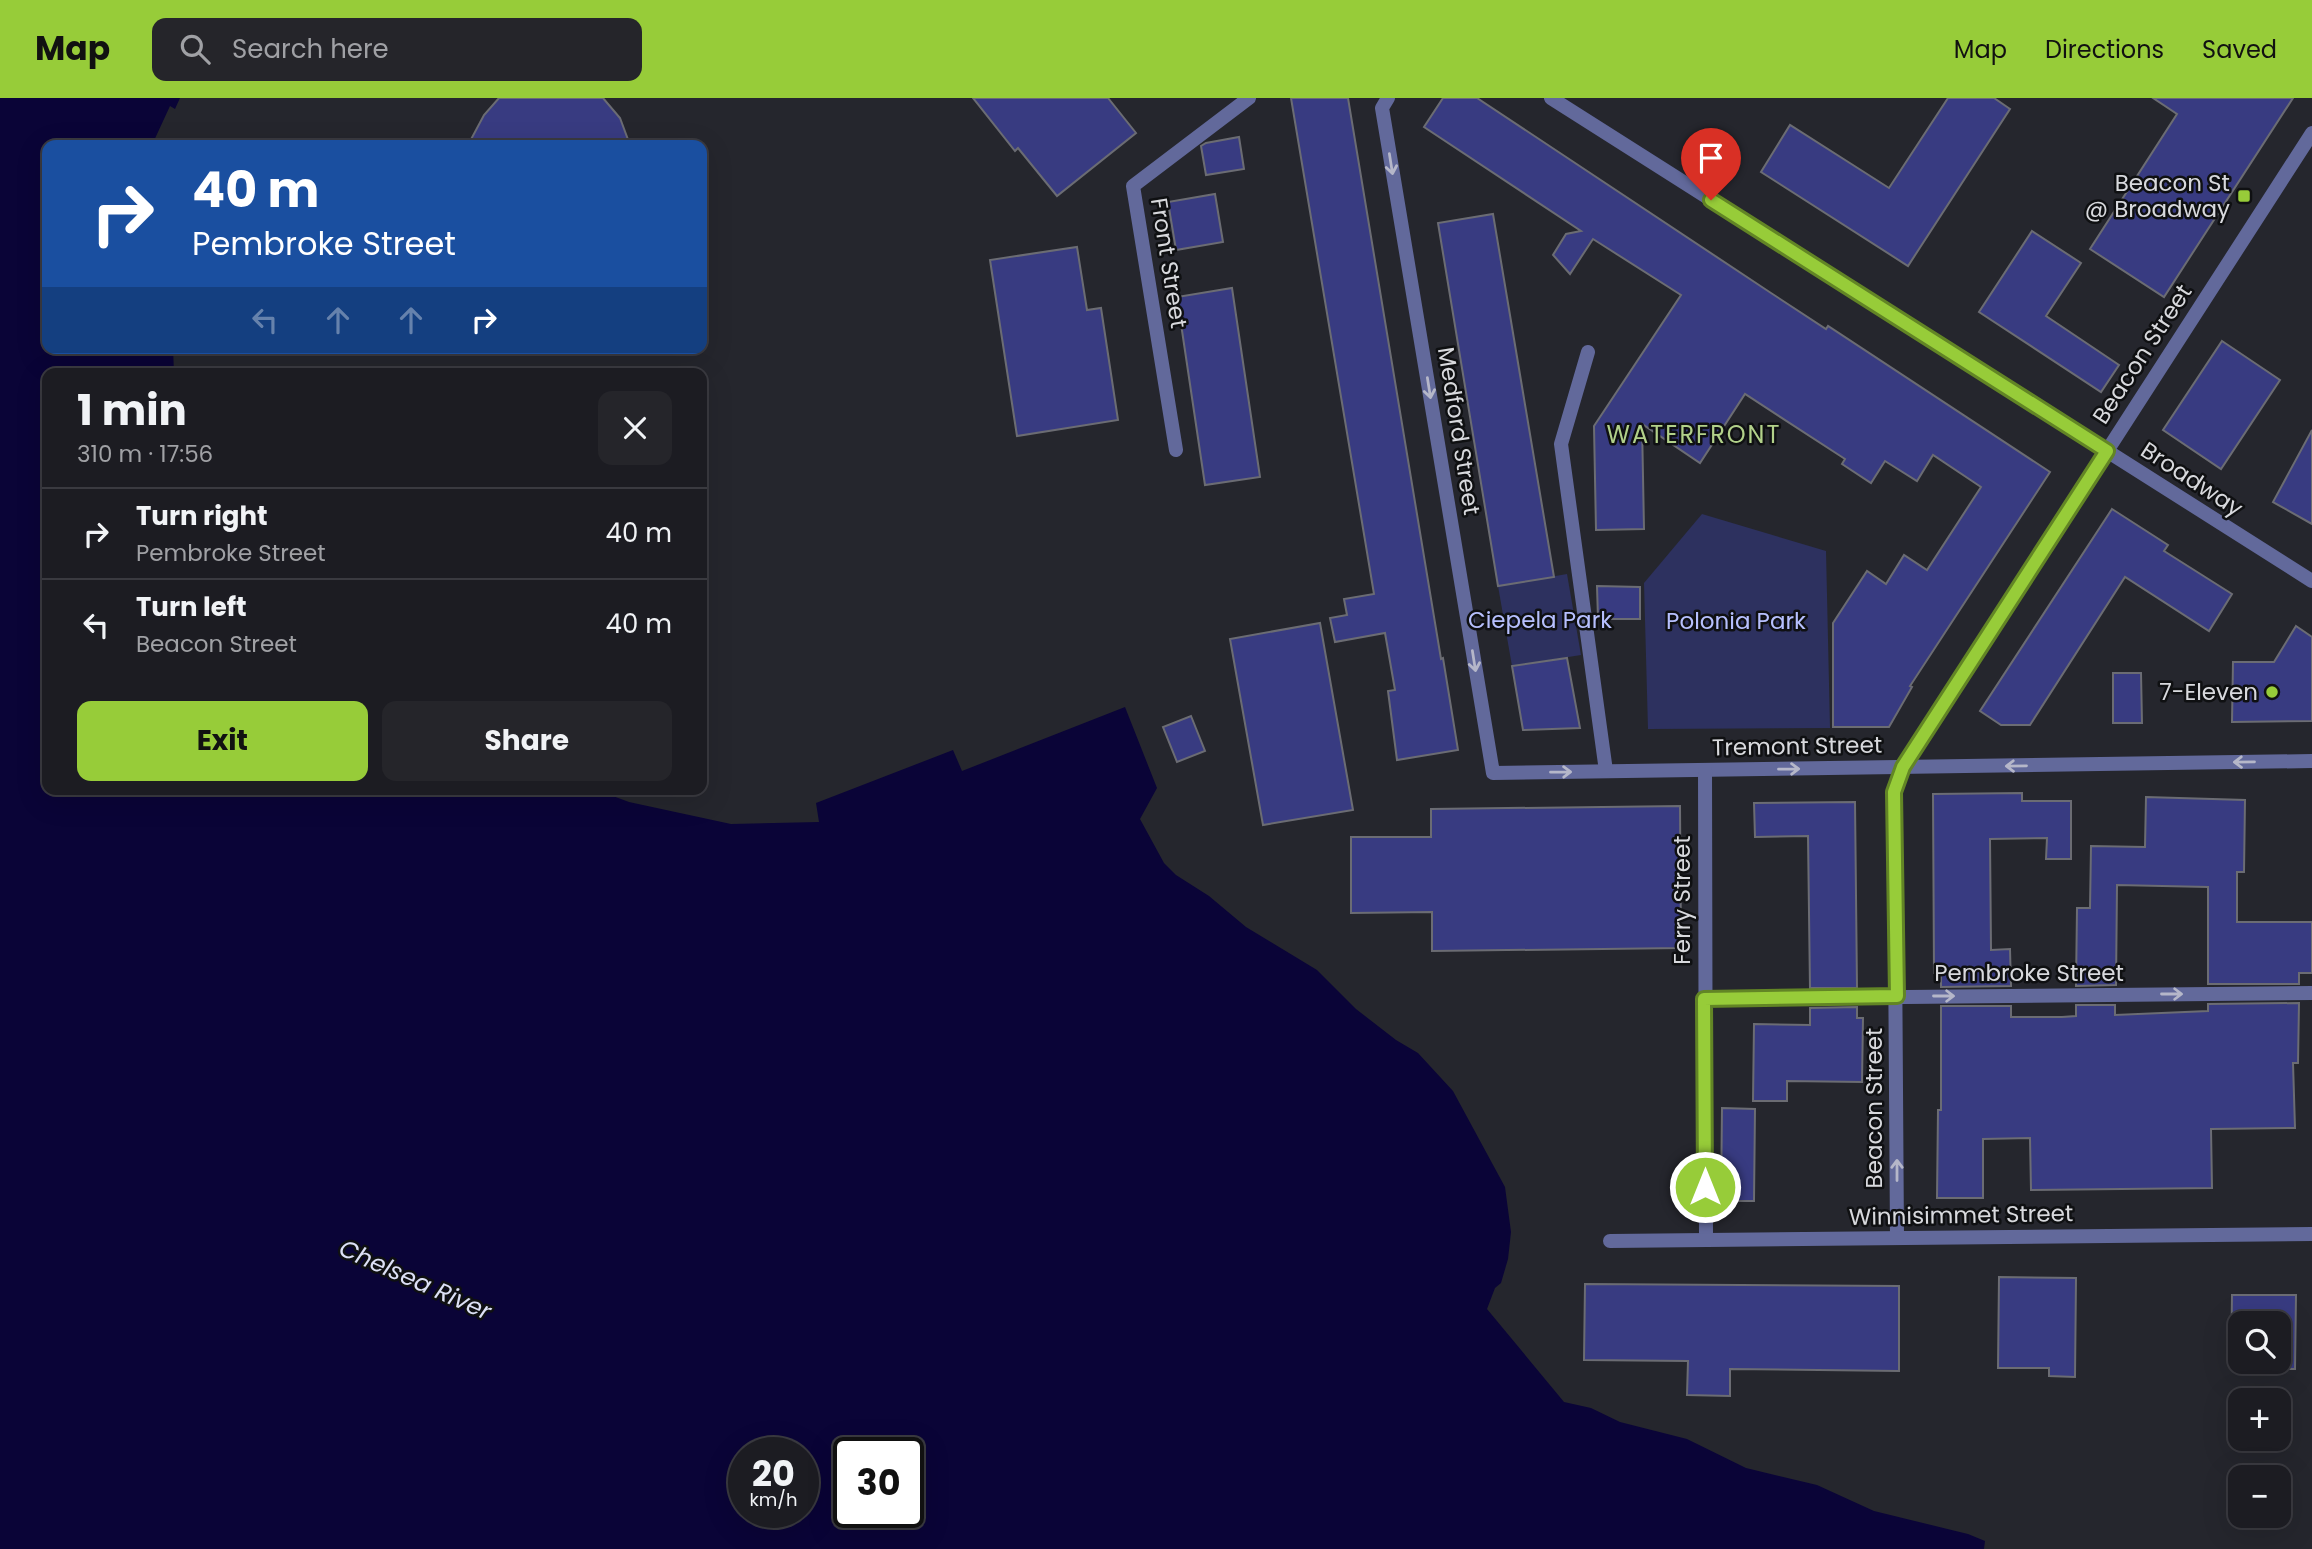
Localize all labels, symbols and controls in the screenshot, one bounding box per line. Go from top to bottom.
search box [152,18,642,81]
text: Map [35,25,110,72]
icon: search [176,30,214,68]
text: Search here [232,31,389,67]
text: Map [1954,33,2007,66]
text: Directions [2045,33,2164,66]
text: Saved [2202,33,2277,66]
pin [1681,128,1741,200]
icon: arrive [1692,139,1730,177]
one-way arrow [1385,152,1398,175]
text: 40 m [192,156,319,224]
place label: Beacon St @ Broadway [2085,167,2230,225]
icon: right [77,168,168,259]
marker: Beacon St @ Broadway [2236,188,2252,204]
street label: Front Street [1143,196,1195,330]
text: Pembroke Street [192,221,456,266]
street label: Beacon Street [2085,278,2199,430]
icon: left [246,301,284,339]
icon: ahead [319,301,357,339]
icon: ahead [392,301,430,339]
icon: right [465,301,503,339]
street label: Medford Street [1430,345,1488,517]
one-way arrow [1423,376,1436,399]
text: 1 min [77,381,187,440]
button: close [598,391,672,465]
district label: WATERFRONT [1607,418,1781,451]
street label: Broadway [2135,434,2249,524]
text: 310 m · 17:56 [77,438,213,470]
text: Turn right [136,498,268,534]
icon: right [77,515,115,553]
text: 40 m [606,515,672,551]
text: Pembroke Street [136,537,326,569]
text: Turn left [136,589,247,625]
park label: Ciepela Park [1468,604,1612,636]
park label: Polonia Park [1666,605,1806,637]
icon: left [77,606,115,644]
text: 40 m [606,606,672,642]
text: Beacon Street [136,628,297,660]
one-way arrow [1468,649,1481,672]
place label: 7-Eleven [2159,676,2258,708]
marker: 7-Eleven [2264,684,2280,700]
button: Exit [77,701,368,781]
button: Share [382,701,672,781]
street label: Tremont Street [1712,729,1882,763]
one-way arrow [2233,755,2256,769]
one-way arrow [2005,759,2028,772]
one-way arrow [1777,762,1800,776]
one-way arrow [1550,765,1573,779]
street label: Ferry Street [1666,835,1698,965]
street label: Pembroke Street [1934,957,2124,989]
one-way arrow [2160,987,2183,1001]
one-way arrow [1932,989,1955,1003]
street label: Beacon Street [1858,1028,1890,1188]
position arrow [1668,1150,1742,1224]
one-way arrow [1890,1159,1904,1182]
street label: Winnisimmet Street [1849,1197,2073,1233]
water label: Chelsea River [334,1231,497,1328]
map controls [2228,1311,2291,1528]
button: search [2228,1311,2291,1374]
button: + [2228,1388,2291,1451]
speed limit sign: 30 [833,1437,924,1528]
text: 20 [752,1449,795,1498]
button: − [2228,1465,2291,1528]
text: km/h [750,1487,797,1512]

